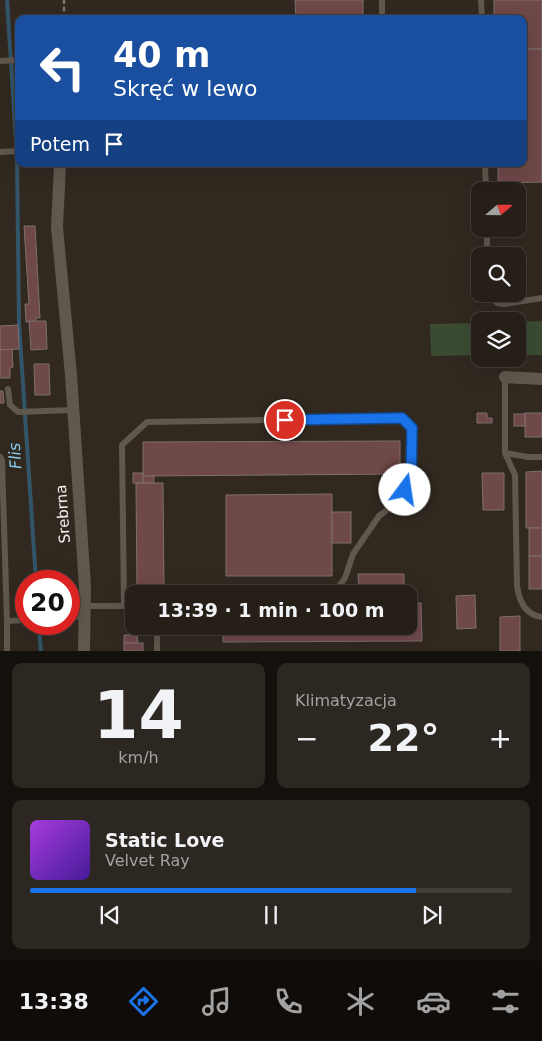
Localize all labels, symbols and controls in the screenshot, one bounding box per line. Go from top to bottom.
icon: left [30,35,95,100]
text: 40 m [113,35,210,75]
text: Skręć w lewo [113,76,257,101]
icon: arrive [100,130,128,158]
text: Potem [30,133,90,155]
north arrow [471,182,526,238]
map controls [471,182,526,367]
button: search [471,247,526,302]
button: layers [471,312,526,367]
pin [264,399,306,441]
icon: arrive [271,406,299,434]
water label: Flis [5,442,25,470]
position arrow [378,463,430,515]
street label: Srebrna [52,484,74,544]
speed limit sign: 20 [15,570,80,635]
text: 13:39 · 1 min · 100 m [157,599,385,621]
text: 14 [93,678,184,753]
text: Klimatyzacja [295,691,397,710]
text: 22° [368,716,439,760]
text: − [295,722,318,755]
text: + [489,722,512,755]
text: km/h [118,748,159,767]
text: Static Love [105,829,225,851]
text: Velvet Ray [105,851,190,870]
icon: previous [96,901,124,929]
icon: pause [257,901,285,929]
icon: next [418,901,446,929]
icon: directions [126,984,161,1019]
icon: music [199,984,234,1019]
icon: phone [271,984,306,1019]
icon: climate [343,984,378,1019]
icon: car [416,984,451,1019]
icon: filters [488,984,523,1019]
text: 13:38 [19,989,89,1014]

